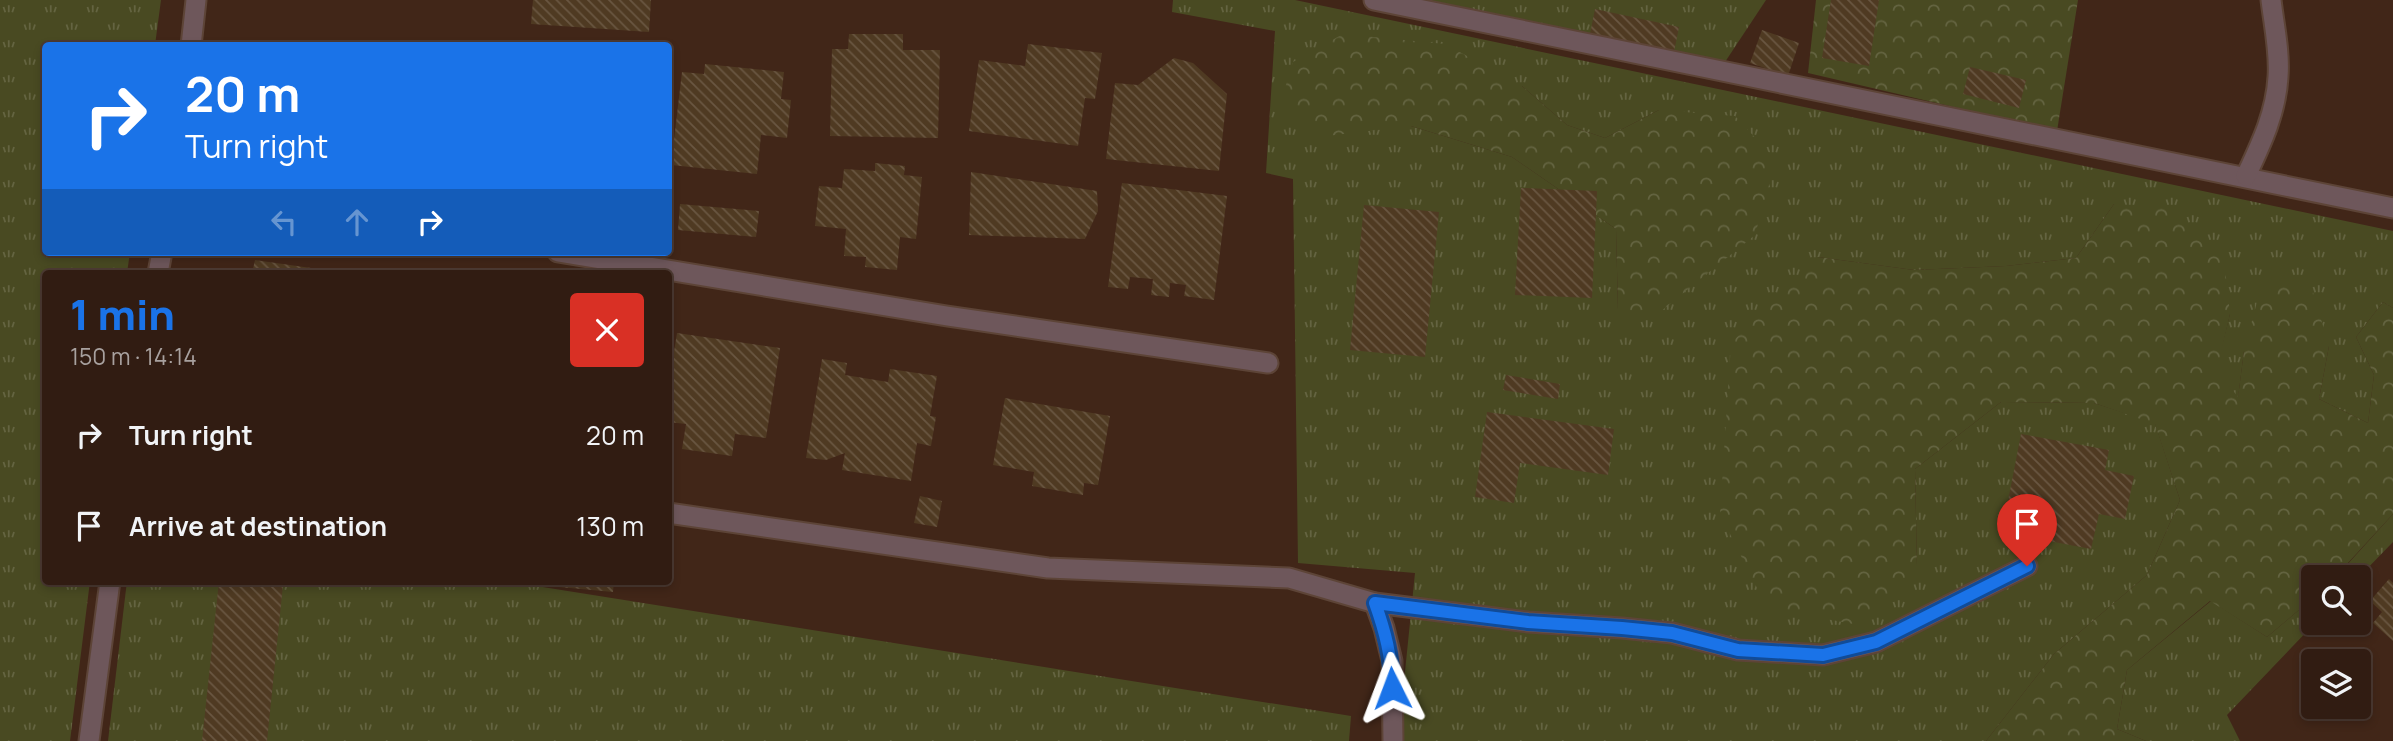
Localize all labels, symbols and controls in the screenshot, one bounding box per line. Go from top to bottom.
text: 20 m [185,60,300,127]
icon: right [70,70,161,161]
text: Turn right [185,124,328,168]
icon: left [265,203,303,241]
icon: ahead [338,203,376,241]
icon: right [411,203,449,241]
text: 1 min [70,285,175,343]
button: close [570,293,644,367]
text: 150 m · 14:14 [70,340,197,372]
icon: right [70,416,108,454]
text: Turn right [129,417,253,453]
text: 20 m [586,417,644,453]
pin [1997,494,2057,566]
icon: arrive [2008,505,2046,543]
icon: arrive [70,507,108,545]
text: Arrive at destination [129,508,387,544]
text: 130 m [576,508,644,544]
map controls [2301,565,2371,719]
button: search [2301,565,2371,635]
button: layers [2301,649,2371,719]
position arrow [1355,651,1429,725]

